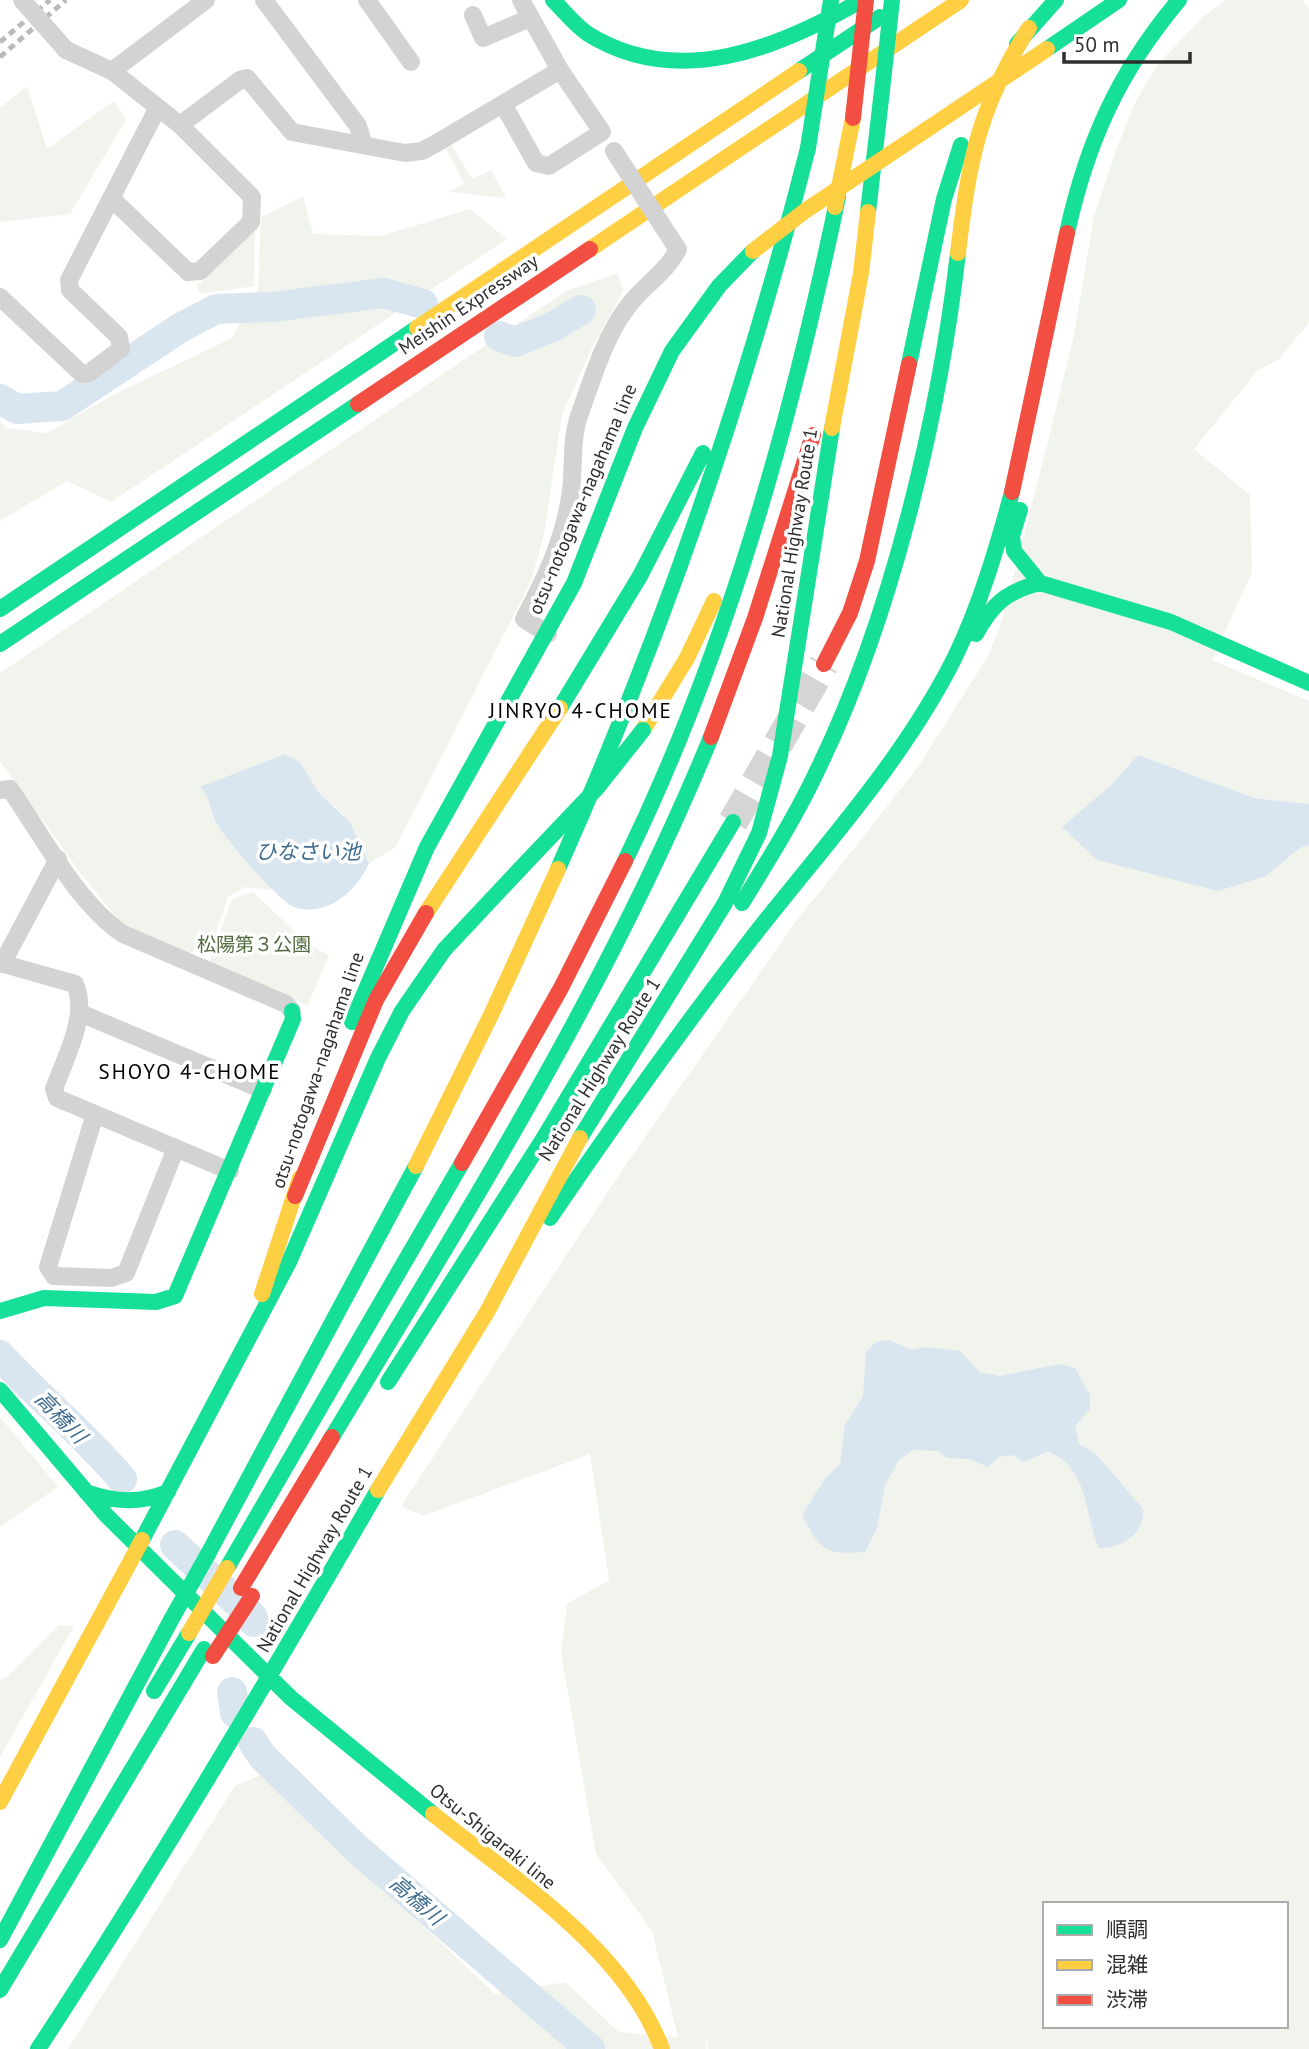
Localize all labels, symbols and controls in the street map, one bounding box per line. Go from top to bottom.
scale bar [1064,21,1190,65]
text: 50 m [1074,31,1120,58]
street label: Meishin Expressway [394,248,543,360]
street label: otsu-notogawa-nagahama line [522,380,642,618]
street label: National Highway Route 1 [766,427,822,639]
district label: JINRYO 4-CHOME [488,697,673,724]
water label: ひなさい池 [256,838,362,865]
park label: 松陽第３公園 [197,932,311,956]
street label: otsu-notogawa-nagahama line [265,949,369,1191]
street label: National Highway Route 1 [533,973,665,1165]
district label: SHOYO 4-CHOME [99,1058,281,1085]
water label: 高橋川 [29,1385,94,1450]
street label: National Highway Route 1 [251,1461,377,1657]
street label: Otsu-Shigaraki line [425,1778,561,1894]
water label: 高橋川 [384,1869,451,1932]
legend [1043,1902,1288,2028]
text: 順調 [1106,1916,1148,1943]
text: 混雑 [1106,1951,1148,1978]
text: 渋滞 [1106,1986,1148,2013]

